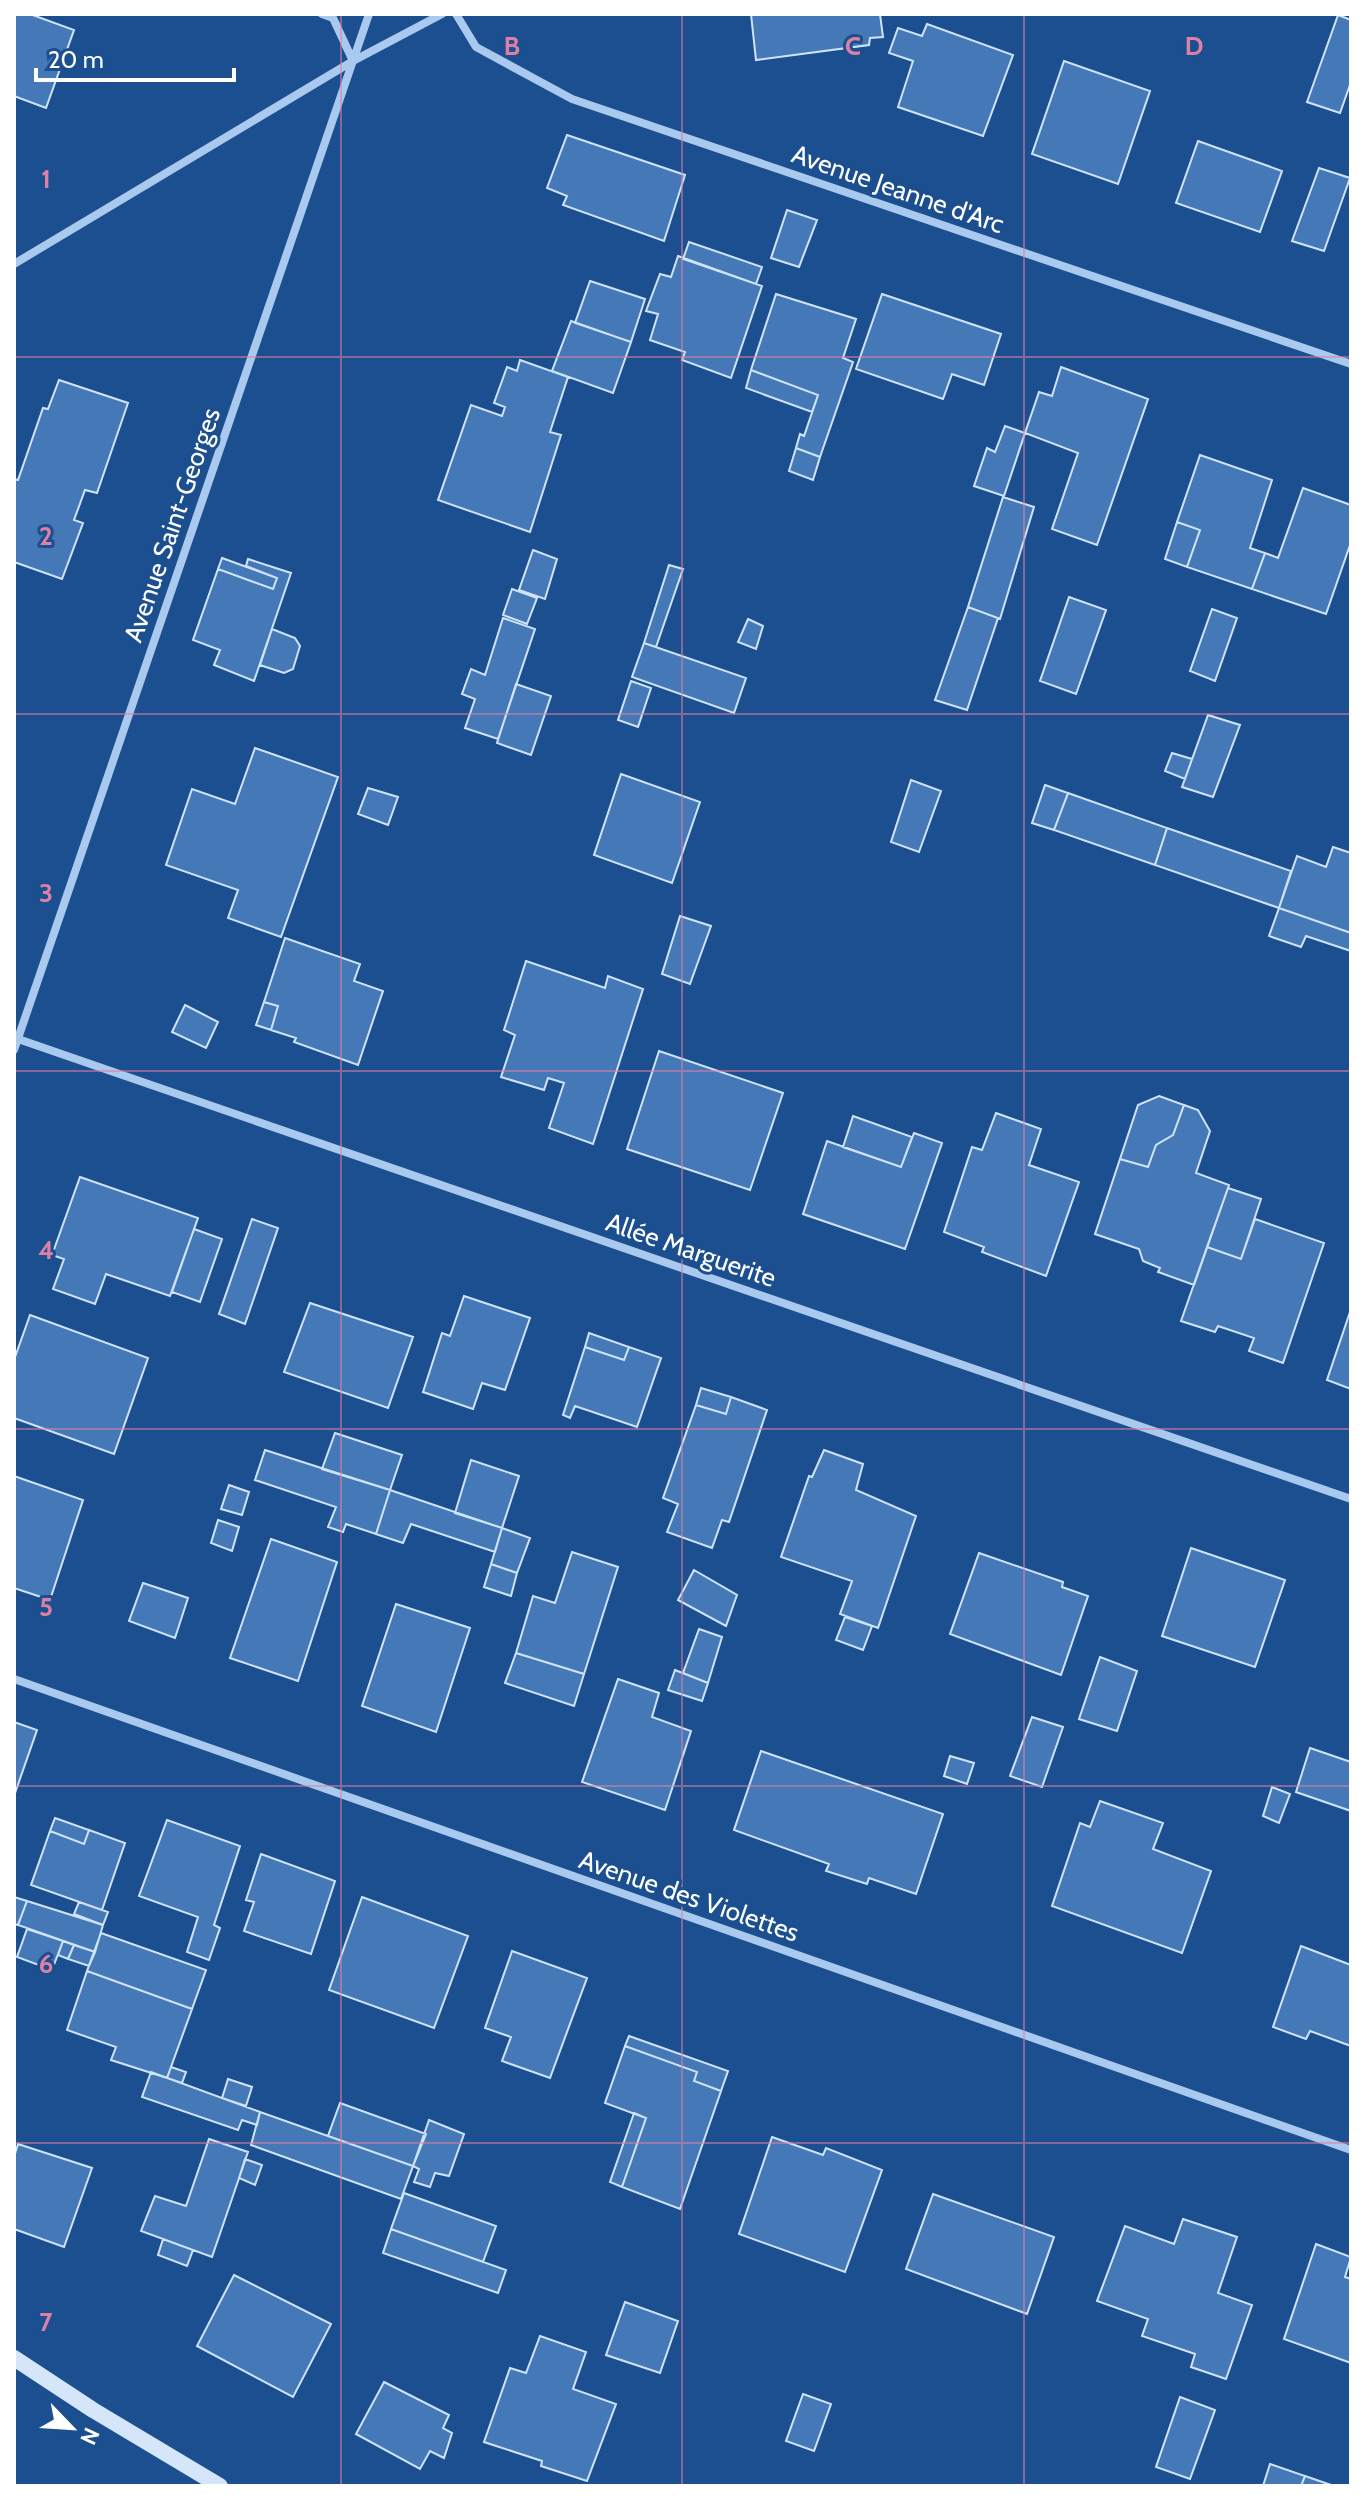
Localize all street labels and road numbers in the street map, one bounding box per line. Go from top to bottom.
street label: Avenue Jeanne d'Arc [788,138,1008,240]
street label: Avenue Saint-Georges [117,403,227,646]
street label: Allée Marguerite [602,1206,780,1294]
street label: Avenue des Violettes [575,1843,803,1949]

